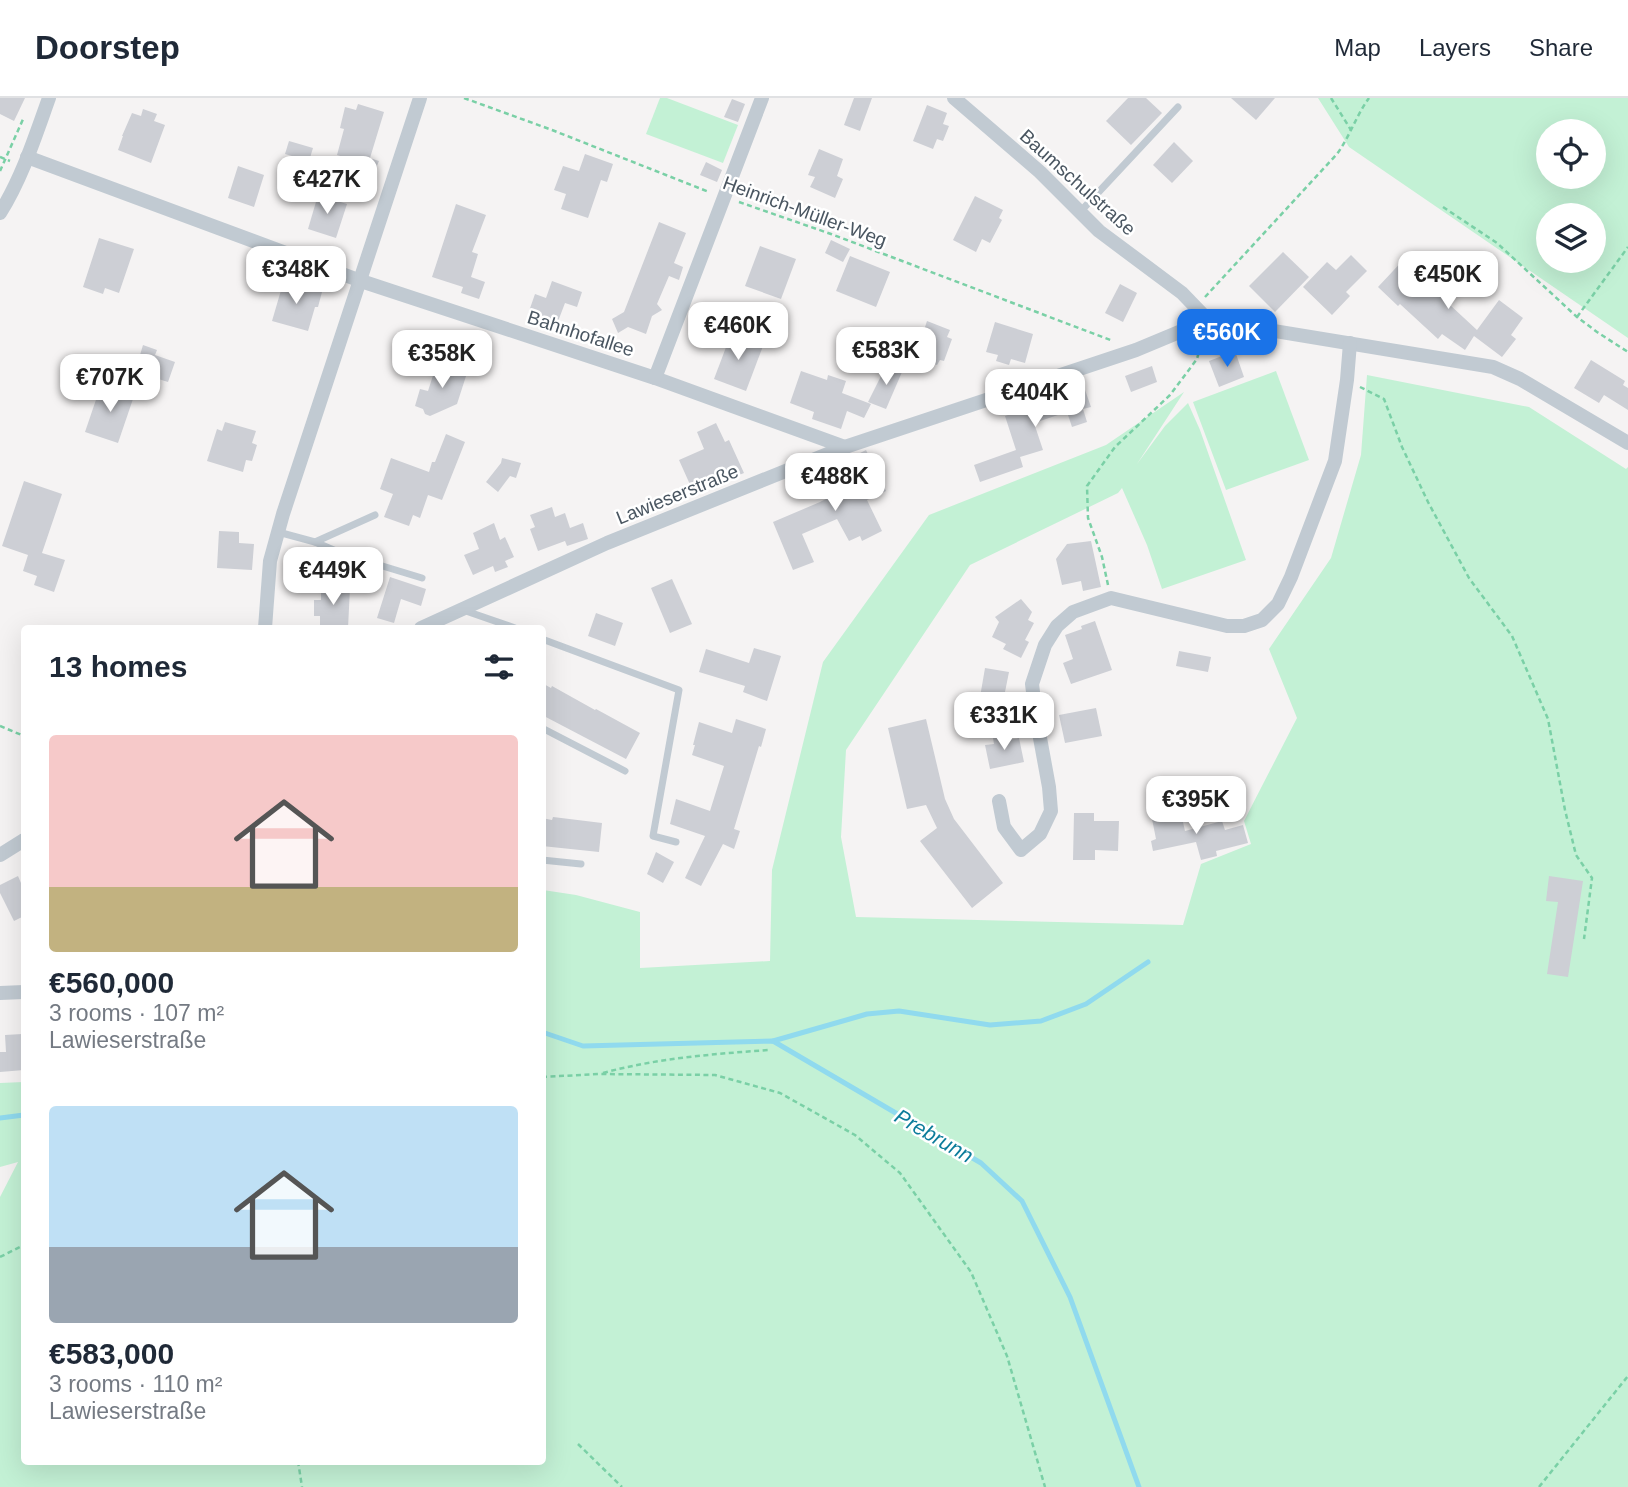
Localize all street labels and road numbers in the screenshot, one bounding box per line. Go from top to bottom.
street label: Baumschulstraße [1016,125,1140,240]
street label: Heinrich-Müller-Weg [720,172,890,251]
street label: Bahnhofallee [525,306,637,361]
street label: Lawieserstraße [613,460,741,529]

